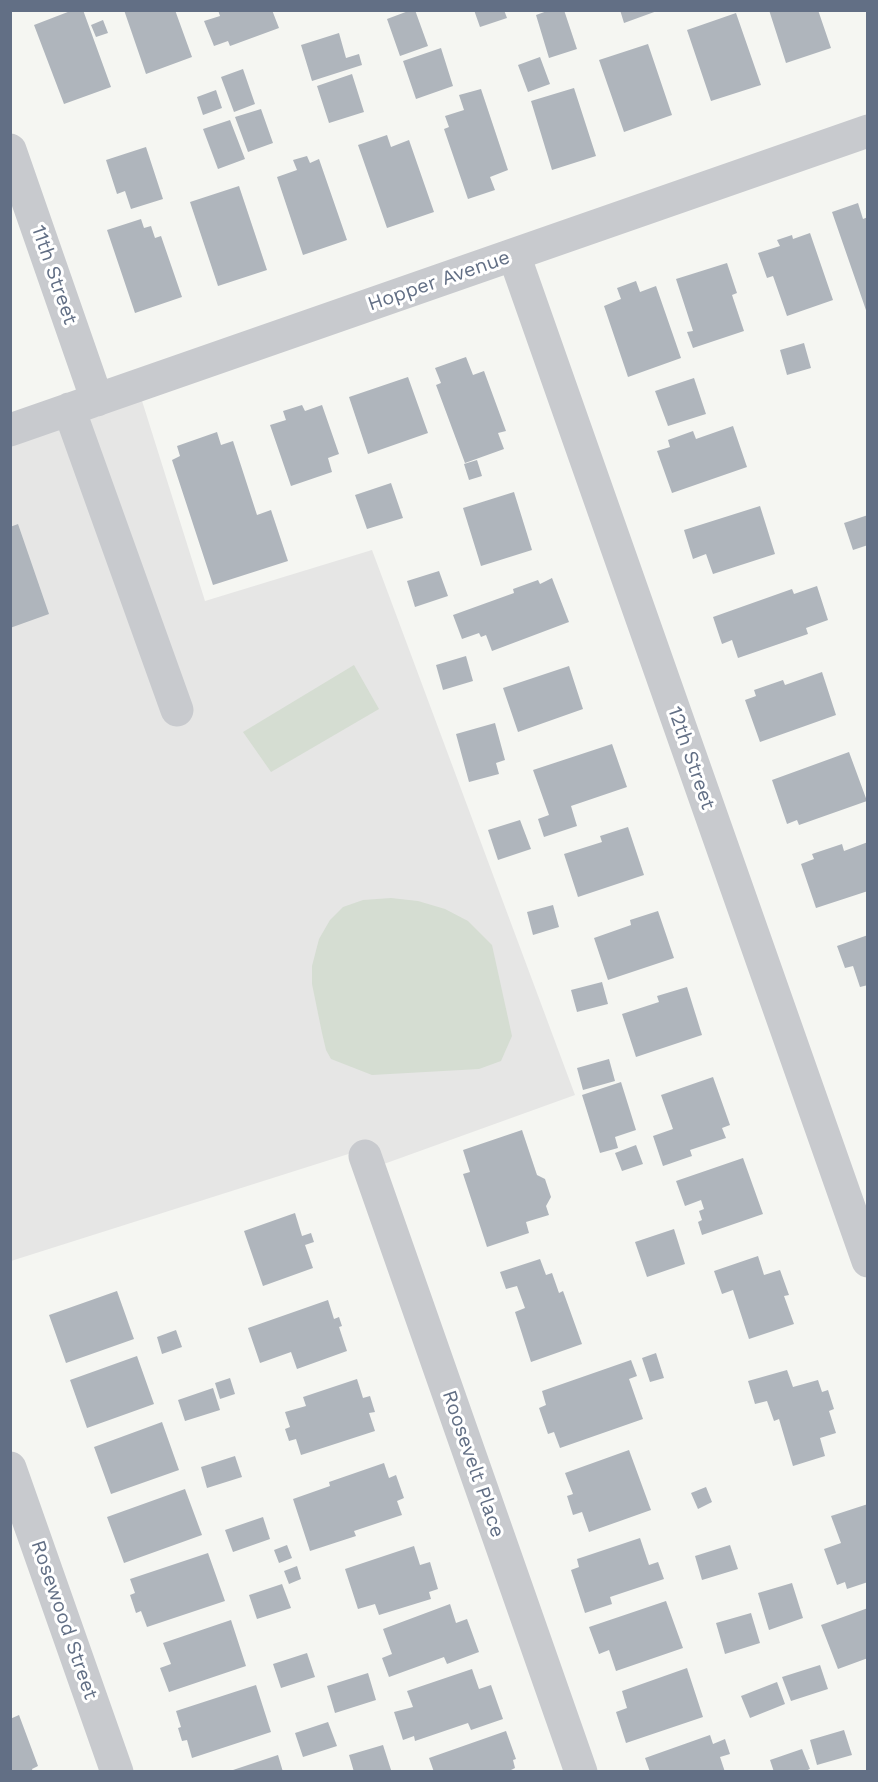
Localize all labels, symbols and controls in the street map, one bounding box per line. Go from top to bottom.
street label: 11th Street [26,222,82,328]
street label: Hopper Avenue [365,245,513,317]
street label: 12th Street [662,703,720,813]
street label: Roosevelt Place [437,1387,509,1541]
street label: Rosewood Street [26,1537,102,1703]

